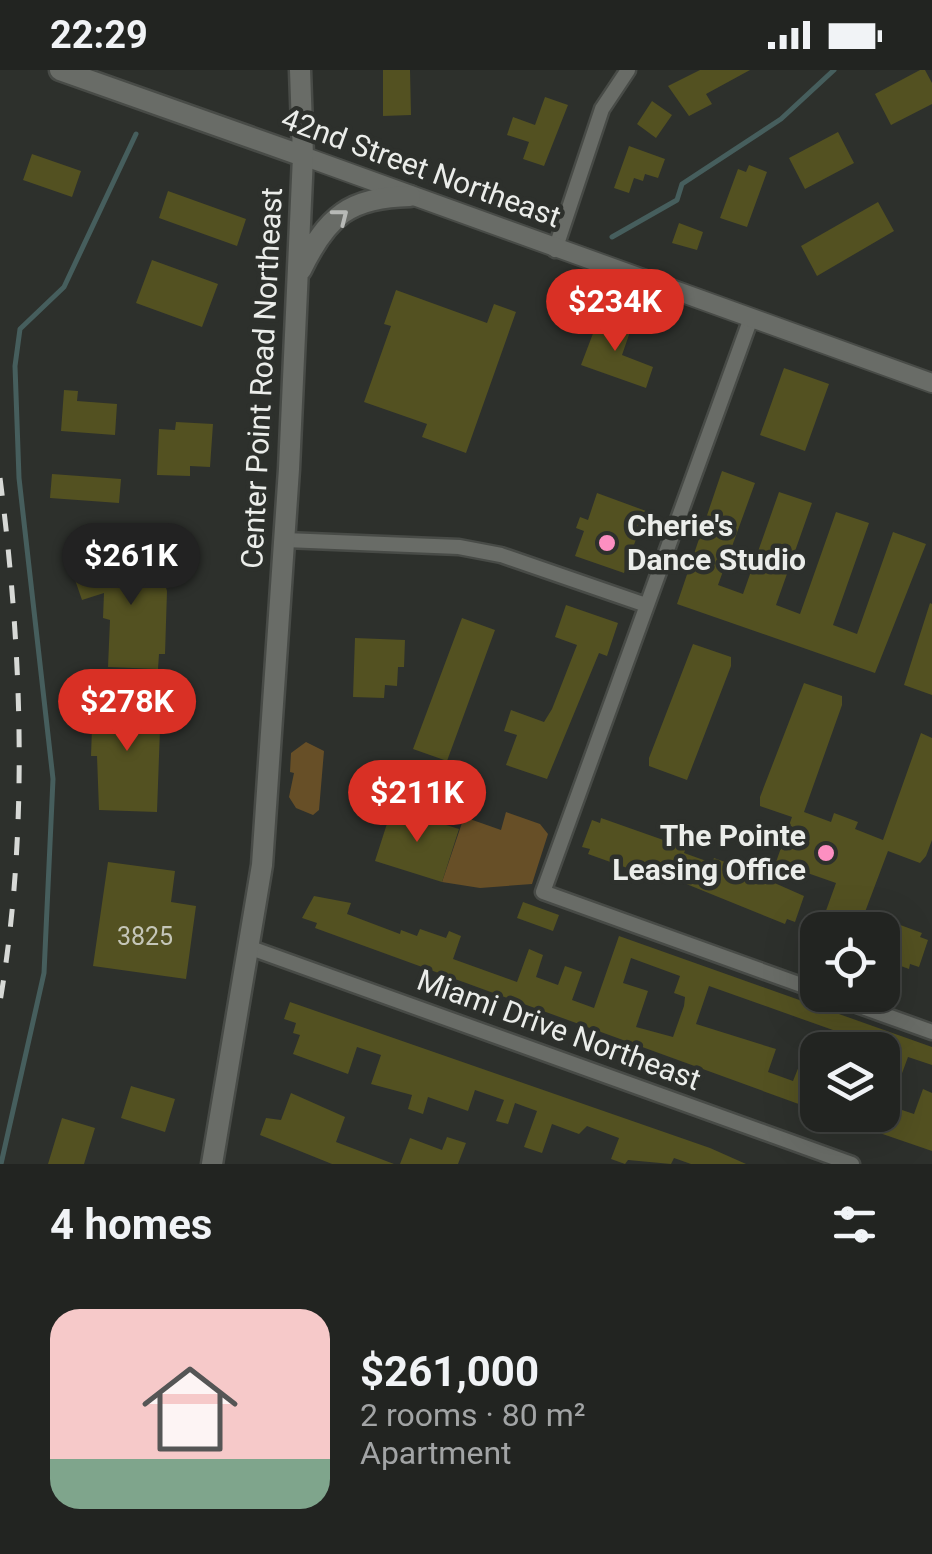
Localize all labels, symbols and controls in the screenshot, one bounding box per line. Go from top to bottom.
text: 22:29 [50,13,148,57]
street label: 42nd Street Northeast [277,101,566,234]
street label: Center Point Road Northeast [234,186,289,570]
one-way arrow [329,210,347,227]
pin: $234K [545,269,685,354]
text: $234K [568,282,662,320]
place label: Cherie's Dance Studio [627,508,806,577]
pin: $261K [61,523,201,608]
marker: Cherie's Dance Studio [596,532,618,554]
text: $261K [84,536,178,574]
pin: $278K [57,669,197,754]
text: $278K [80,682,174,720]
pin: $211K [347,760,487,845]
text: $211K [370,773,464,811]
place label: The Pointe Leasing Office [612,818,806,887]
marker: The Pointe Leasing Office [815,842,837,864]
map controls [800,912,900,1132]
button: locate [800,912,900,1012]
house number: 3825 [117,922,173,951]
street label: Miami Drive Northeast [413,962,706,1097]
button: layers [800,1032,900,1132]
icon: filters [827,1197,882,1252]
text: 4 homes [50,1200,212,1249]
text: $261,000 [360,1347,539,1396]
icon: home [130,1349,250,1469]
text: 2 rooms · 80 m² [360,1396,585,1434]
text: Apartment [360,1434,512,1472]

